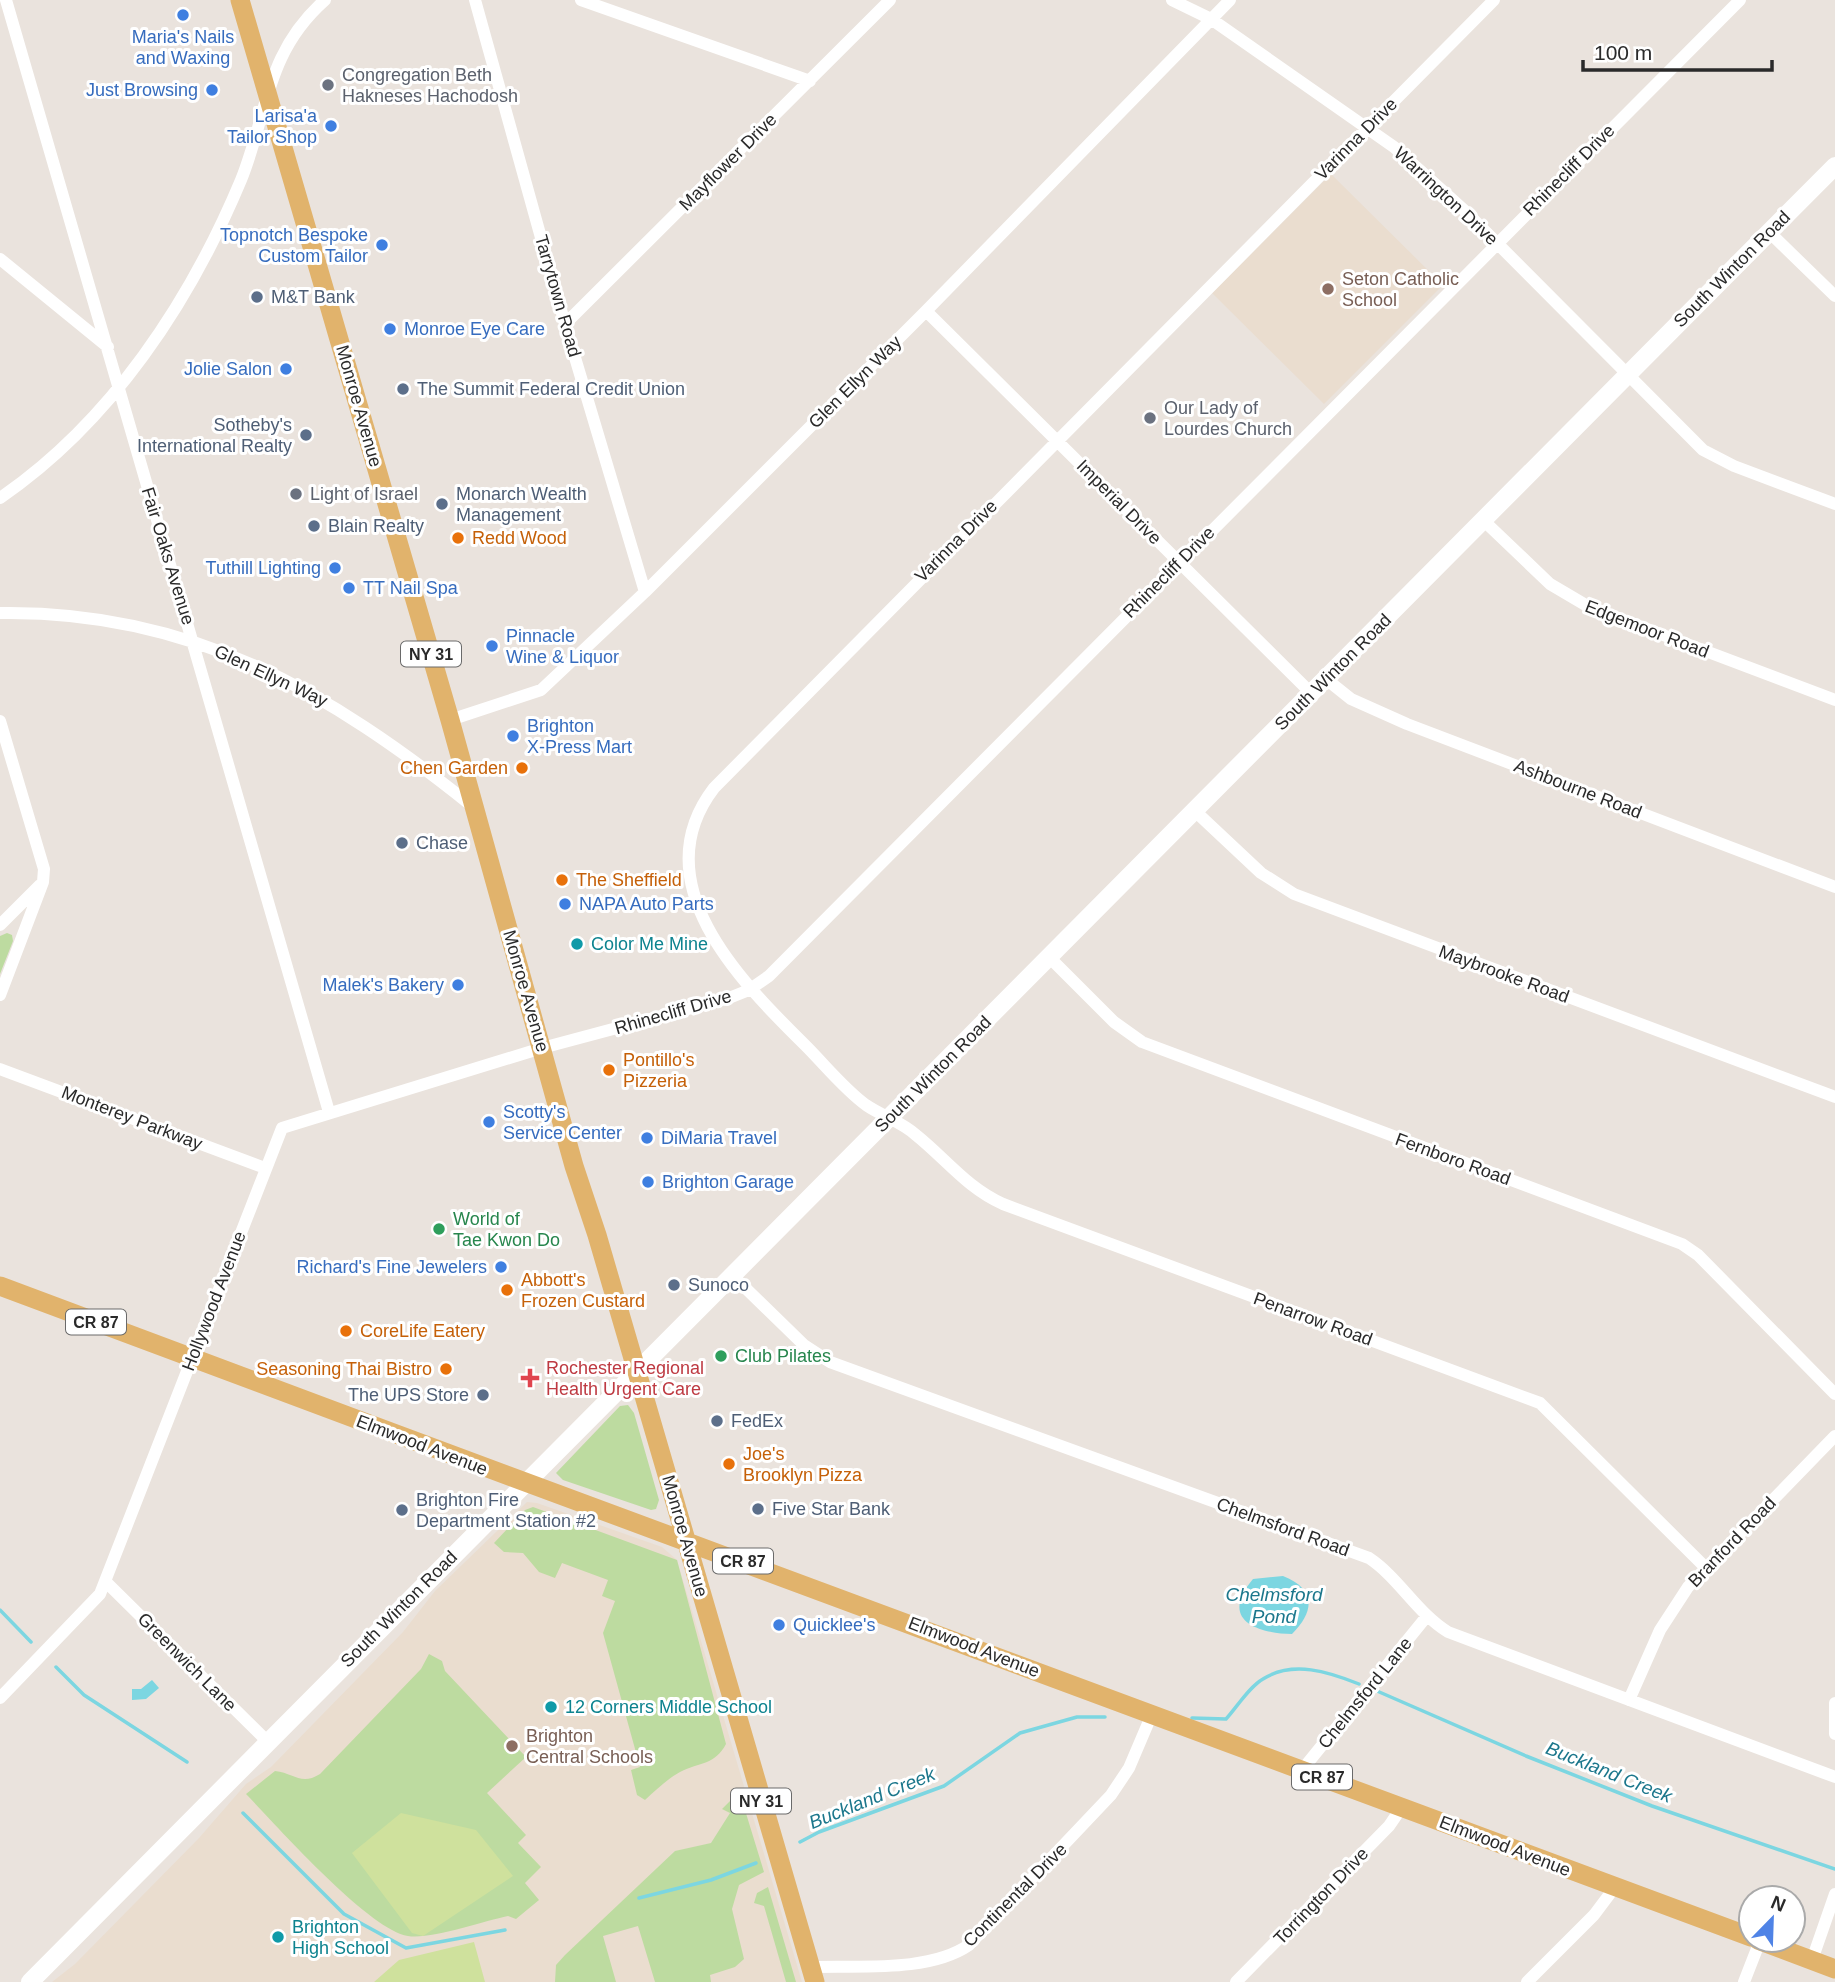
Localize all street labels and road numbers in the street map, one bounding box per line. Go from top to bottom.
street label: Varinna Drive [1311,94,1401,184]
street label: Mayflower Drive [675,109,781,215]
street label: Rhinecliff Drive [1519,120,1619,220]
street label: Warrington Drive [1390,143,1502,249]
street label: South Winton Road [1670,207,1794,331]
street label: Tarrytown Road [531,233,585,359]
street label: Glen Ellyn Way [805,332,905,432]
street label: Monroe Avenue [332,343,386,469]
street label: Imperial Drive [1073,456,1165,548]
street label: Fair Oaks Avenue [138,485,198,627]
street label: Varinna Drive [911,496,1001,586]
street label: Rhinecliff Drive [1119,522,1219,622]
street label: Edgemoor Road [1582,596,1712,662]
street label: South Winton Road [1271,610,1395,734]
street label: Glen Ellyn Way [211,641,331,711]
road number: NY 31 [401,642,461,666]
street label: Ashbourne Road [1511,755,1645,823]
street label: Monroe Avenue [499,928,553,1054]
street label: Maybrooke Road [1436,941,1572,1007]
street label: Rhinecliff Drive [612,986,734,1038]
street label: South Winton Road [871,1012,995,1136]
street label: Monterey Parkway [59,1082,205,1154]
street label: Fernboro Road [1393,1129,1513,1189]
street label: Hollywood Avenue [178,1228,250,1374]
street label: Penarrow Road [1251,1288,1375,1350]
road number: CR 87 [66,1310,126,1334]
street label: Elmwood Avenue [354,1411,490,1479]
street label: Monroe Avenue [658,1473,712,1599]
street label: Branford Road [1684,1493,1780,1591]
street label: Chelmsford Road [1214,1494,1352,1560]
street label: South Winton Road [337,1547,461,1671]
road number: CR 87 [713,1548,773,1574]
street label: Greenwich Lane [134,1609,240,1715]
street label: Elmwood Avenue [906,1613,1042,1681]
street label: Chelmsford Lane [1314,1633,1416,1753]
road number: CR 87 [1292,1764,1352,1790]
road number: NY 31 [731,1788,791,1814]
street label: Elmwood Avenue [1437,1812,1573,1880]
street label: Continental Drive [959,1839,1071,1951]
street label: Torrington Drive [1270,1843,1372,1949]

